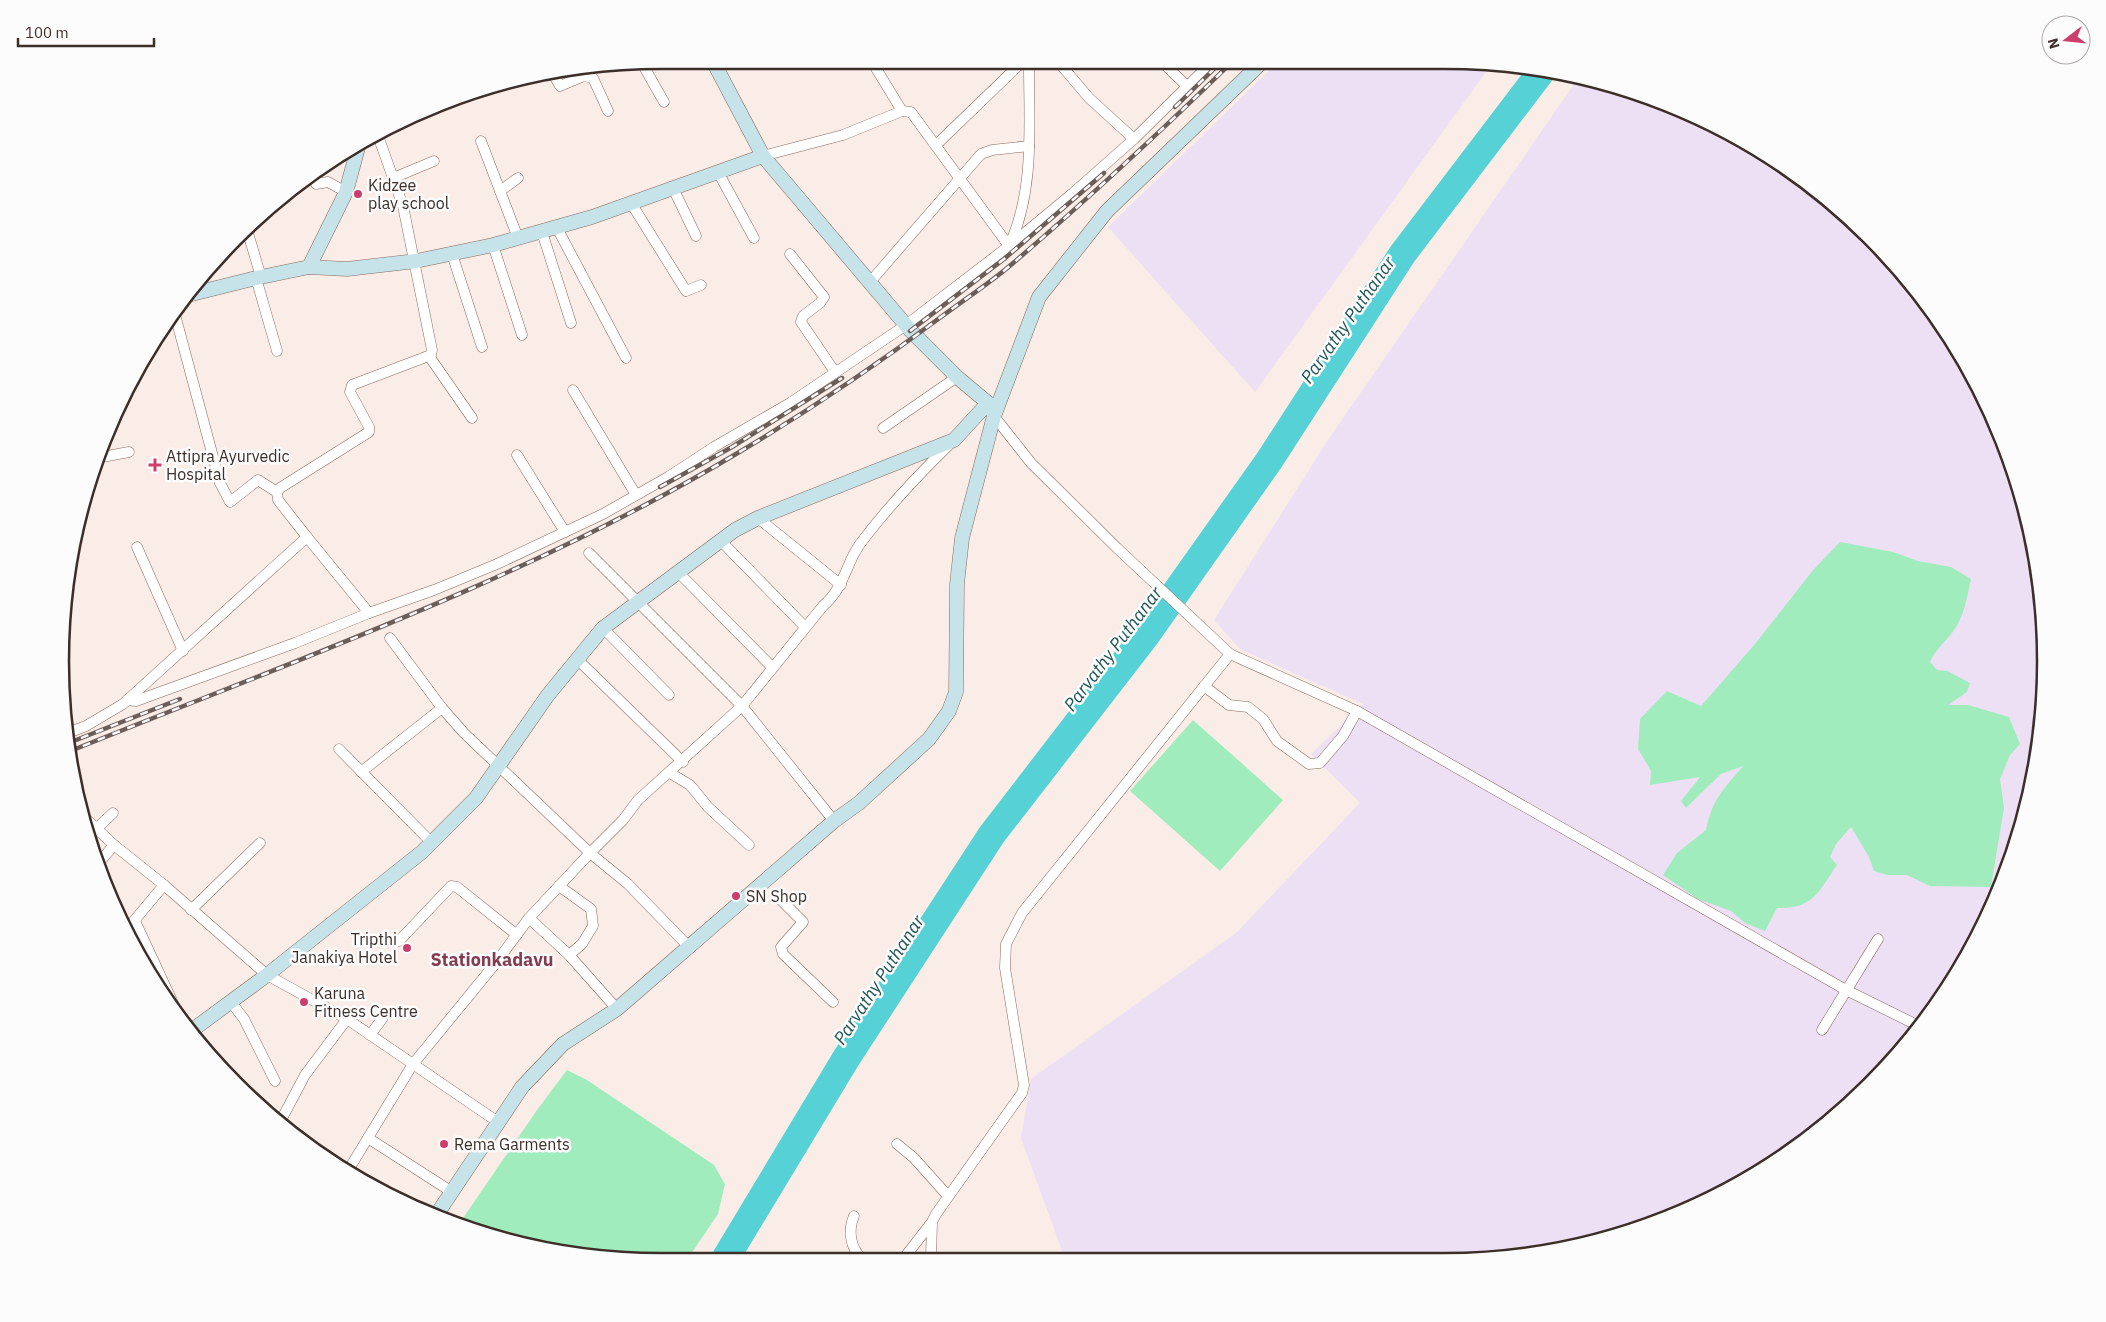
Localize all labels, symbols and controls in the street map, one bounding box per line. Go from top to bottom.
scale bar [18,15,154,47]
north arrow [2041,15,2091,65]
text: 100 m [25,23,69,42]
text: N [2043,36,2064,51]
place label: Kidzee play school [368,175,449,213]
marker: Kidzee play school [352,188,364,200]
water label: Parvathy Puthanar [1295,251,1400,388]
place label: Attipra Ayurvedic Hospital [166,446,290,484]
marker: Attipra Ayurvedic Hospital [148,458,162,472]
water label: Parvathy Puthanar [1058,582,1167,715]
place label: SN Shop [746,886,807,906]
marker: SN Shop [730,890,742,902]
water label: Parvathy Puthanar [828,910,929,1049]
place label: Tripthi Janakiya Hotel [291,929,397,967]
marker: Tripthi Janakiya Hotel [401,942,413,954]
district label: Stationkadavu [430,948,554,971]
place label: Karuna Fitness Centre [314,983,418,1021]
marker: Karuna Fitness Centre [298,996,310,1008]
place label: Rema Garments [454,1134,570,1154]
marker: Rema Garments [438,1138,450,1150]

